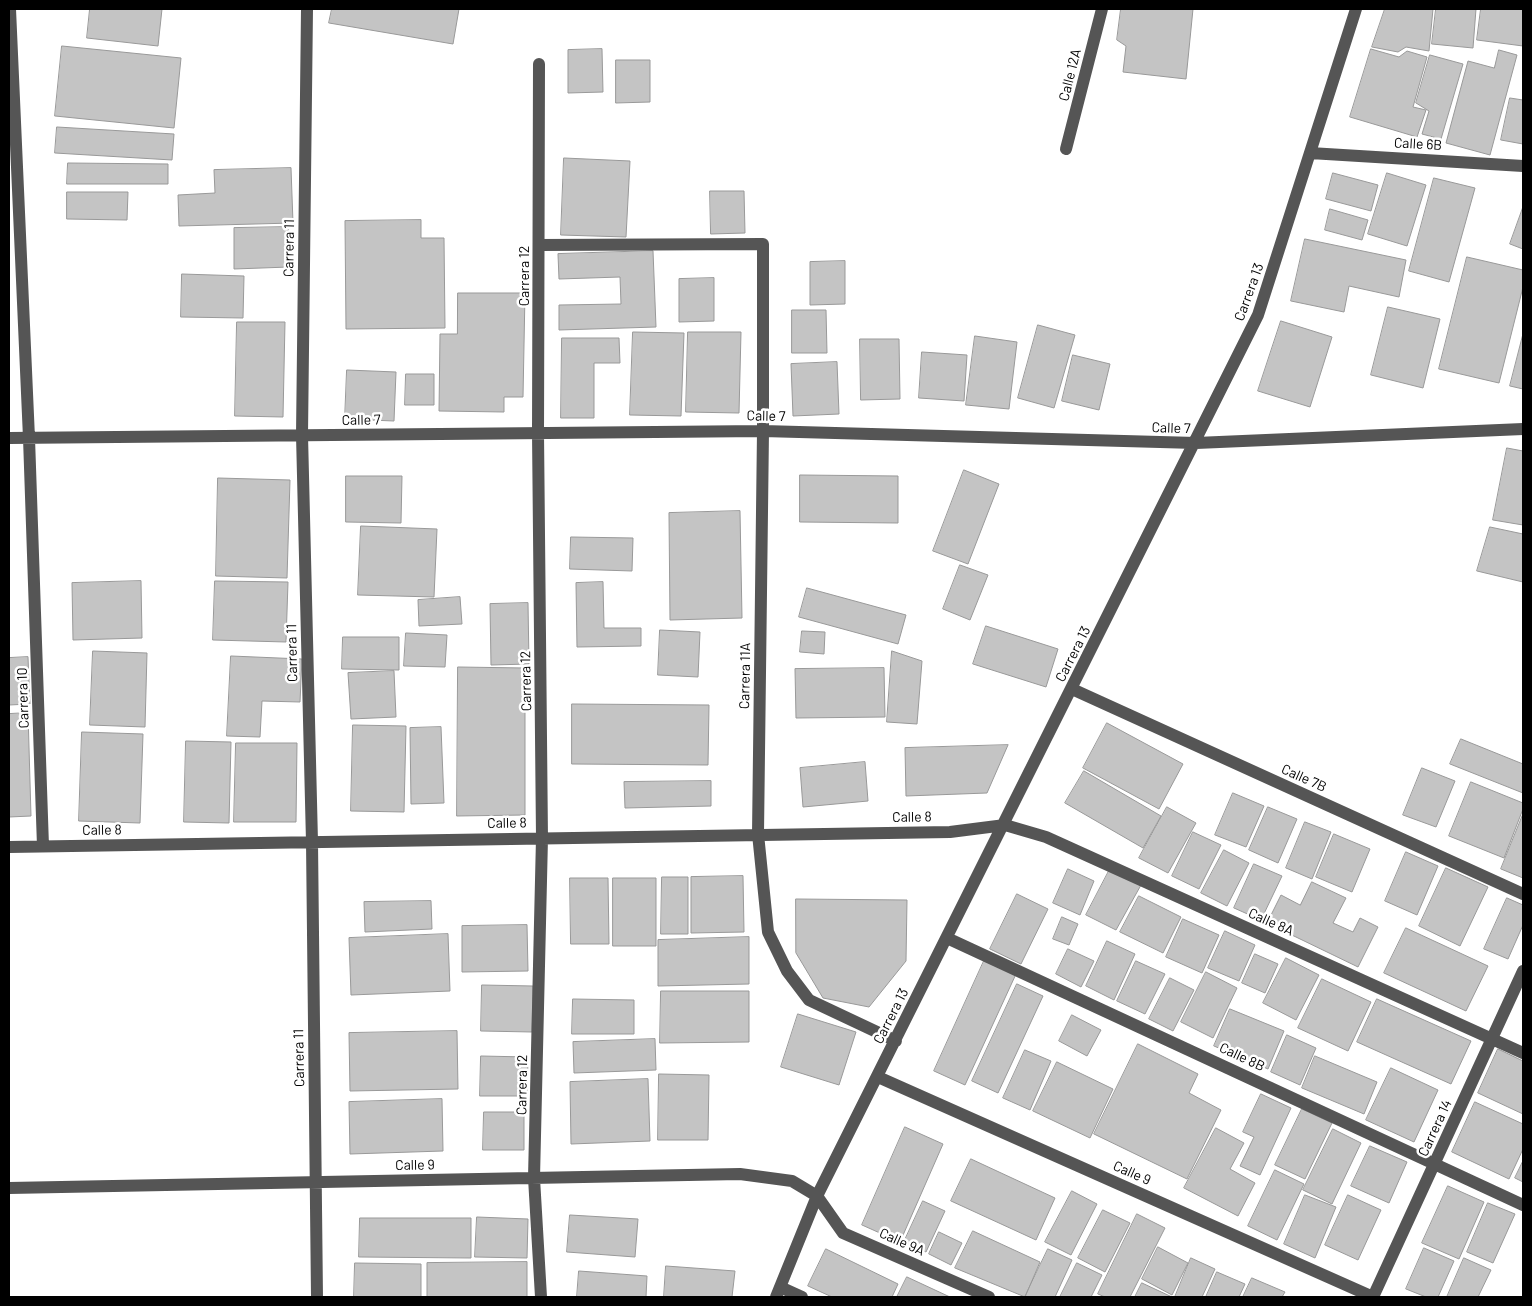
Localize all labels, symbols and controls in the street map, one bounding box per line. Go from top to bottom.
street label: Calle 12A [1055,47,1085,103]
street label: Calle 6B [1393,134,1443,154]
street label: Carrera 11 [280,219,298,277]
street label: Carrera 12 [516,246,532,306]
street label: Carrera 13 [1231,261,1267,323]
street label: Calle 7 [746,407,786,425]
street label: Calle 7 [341,411,381,429]
street label: Calle 7 [1151,419,1191,437]
street label: Carrera 13 [1052,623,1094,685]
street label: Carrera 11 [283,624,301,682]
street label: Carrera 11A [736,643,754,709]
street label: Carrera 12 [517,651,535,711]
street label: Carrera 10 [14,667,32,729]
street label: Calle 7B [1279,761,1329,795]
street label: Calle 8 [892,808,932,826]
street label: Calle 8 [487,814,527,832]
street label: Calle 8 [82,821,122,839]
street label: Calle 8A [1246,905,1296,939]
street label: Carrera 13 [870,985,912,1047]
street label: Carrera 11 [290,1029,308,1087]
street label: Calle 8B [1217,1039,1267,1075]
street label: Carrera 12 [513,1055,531,1115]
street label: Carrera 14 [1415,1097,1455,1159]
street label: Calle 9 [395,1156,435,1174]
street label: Calle 9 [1111,1157,1153,1189]
street label: Calle 9A [877,1225,927,1259]

